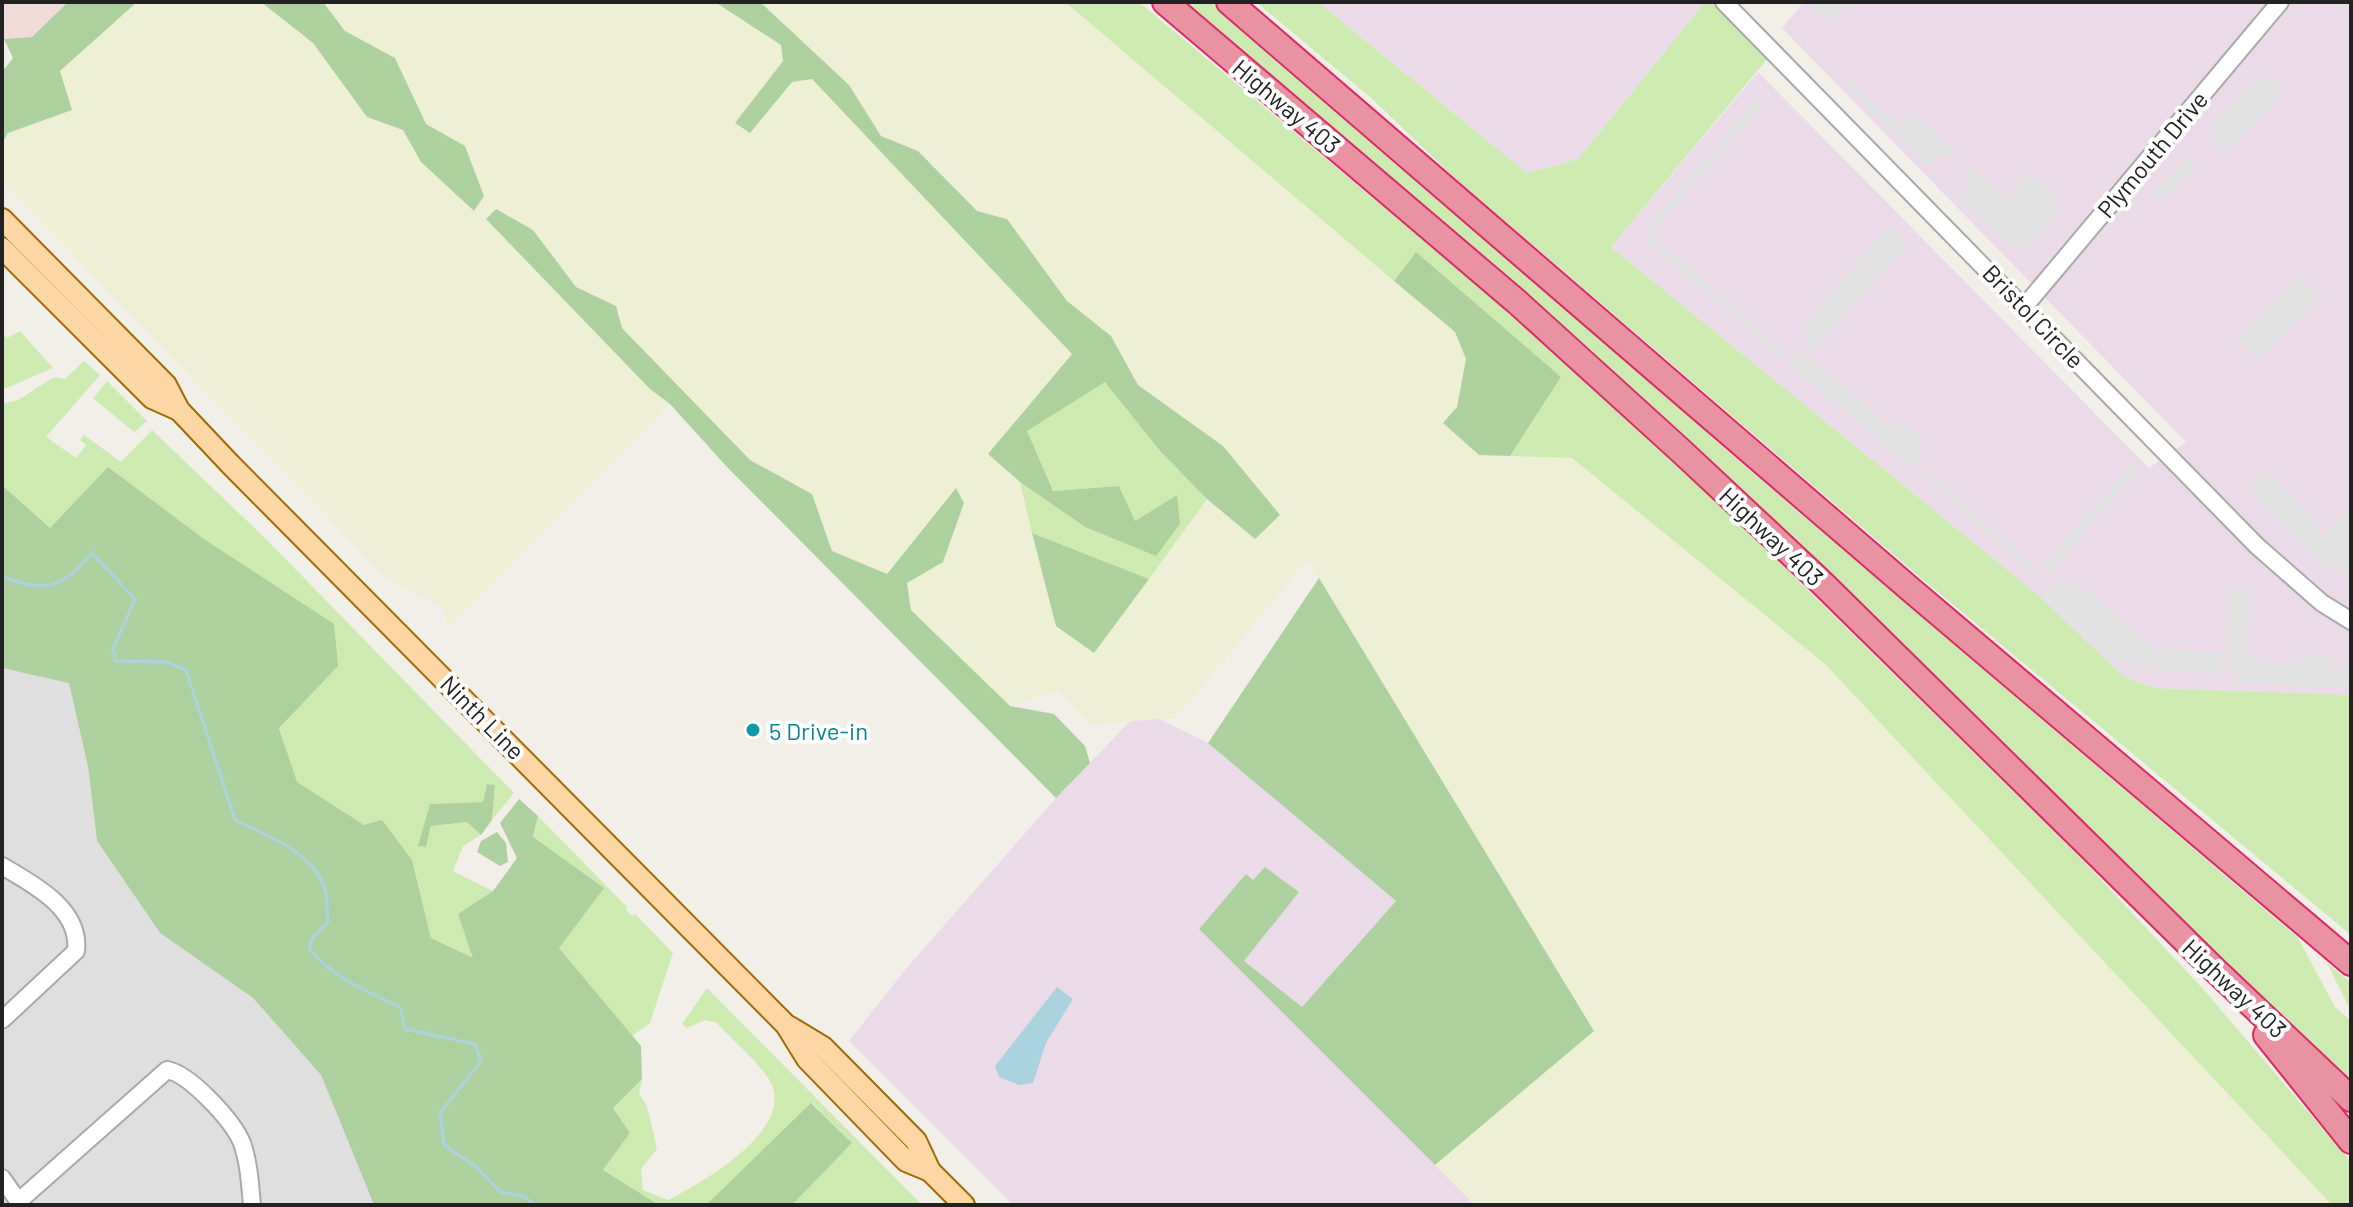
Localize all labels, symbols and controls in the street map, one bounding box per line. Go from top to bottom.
street label: Highway 403 [1227,53,1347,159]
street label: Plymouth Drive [2091,85,2213,223]
street label: Bristol Circle [1977,258,2091,374]
street label: Highway 403 [1714,481,1830,591]
street label: Ninth Line [435,669,531,765]
place label: 5 Drive-in [769,716,868,745]
marker: 5 Drive-in [744,721,762,739]
street label: Highway 403 [2177,933,2293,1043]

